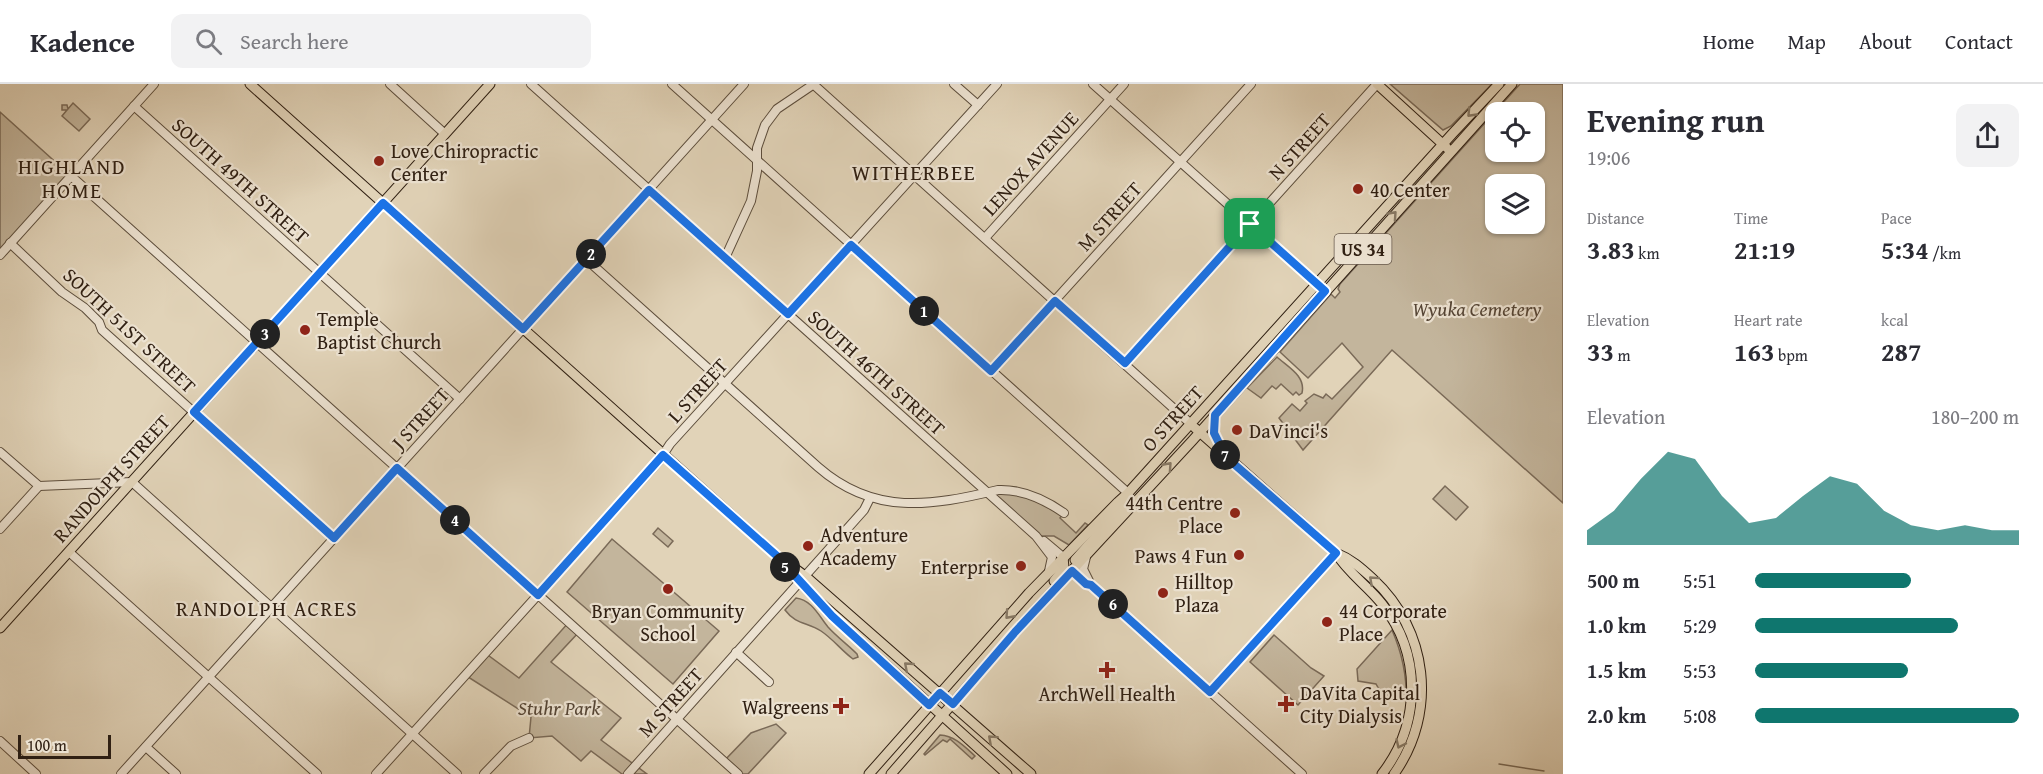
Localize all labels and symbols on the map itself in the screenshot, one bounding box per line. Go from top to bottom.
street label: LENOX AVENUE [975,104,1085,222]
street label: N STREET [1261,106,1337,186]
one-way arrow [1467,106,1478,117]
street label: SOUTH 49TH STREET [166,110,316,250]
place label: Love Chiropractic Center [391,136,539,188]
district label: HIGHLAND HOME [18,151,126,206]
marker: Love Chiropractic Center [372,154,386,168]
district label: WITHERBEE [852,156,976,188]
street label: M STREET [1070,175,1148,257]
place label: 40 Center [1370,175,1450,204]
marker: 40 Center [1351,182,1365,196]
pin [1224,198,1275,249]
one-way arrow [1386,211,1397,222]
road number: US 34 [1334,234,1392,264]
pin: 2 [576,239,606,269]
street label: SOUTH 51ST STREET [57,261,203,399]
park label: Wyuka Cemetery [1413,294,1541,323]
pin: 1 [909,296,939,326]
street label: SOUTH 46TH STREET [802,302,952,442]
place label: Temple Baptist Church [317,304,441,356]
pin: 3 [250,319,280,349]
marker: Temple Baptist Church [298,323,312,337]
street label: L STREET [660,351,734,429]
street label: O STREET [1134,378,1210,458]
street label: J STREET [382,381,456,458]
street label: RANDOLPH STREET [46,408,176,548]
place label: DaVinci's [1249,416,1328,445]
marker: DaVinci's [1230,423,1244,437]
pin: 7 [1210,440,1240,470]
one-way arrow [1161,462,1172,473]
place label: 44th Centre Place [1125,488,1223,540]
pin: 4 [440,505,470,535]
marker: 44th Centre Place [1228,506,1242,520]
place label: Adventure Academy [820,520,908,572]
marker: Adventure Academy [801,539,815,553]
place label: Paws 4 Fun [1135,541,1227,570]
marker: Paws 4 Fun [1232,548,1246,562]
pin: 5 [770,552,800,582]
place label: Enterprise [921,552,1009,581]
marker: Enterprise [1014,559,1028,573]
place label: Hilltop Plaza [1175,567,1233,619]
one-way arrow [1369,576,1380,587]
marker: Bryan Community School [661,582,675,596]
marker: Hilltop Plaza [1156,586,1170,600]
pin: 6 [1098,589,1128,619]
district label: RANDOLPH ACRES [176,593,358,624]
place label: Bryan Community School [592,596,744,648]
place label: 44 Corporate Place [1339,596,1447,648]
one-way arrow [1005,609,1016,619]
marker: 44 Corporate Place [1320,615,1334,629]
street label: M STREET [631,661,709,743]
marker: ArchWell Health [1098,661,1116,679]
one-way arrow [904,662,915,673]
place label: DaVita Capital City Dialysis [1300,678,1420,730]
place label: ArchWell Health [1038,679,1176,708]
place label: Walgreens [742,692,829,721]
park label: Stuhr Park [518,693,601,722]
marker: DaVita Capital City Dialysis [1277,695,1295,713]
marker: Walgreens [834,699,848,713]
scale bar [18,732,111,760]
one-way arrow [988,735,998,746]
one-way arrow [1395,737,1407,748]

